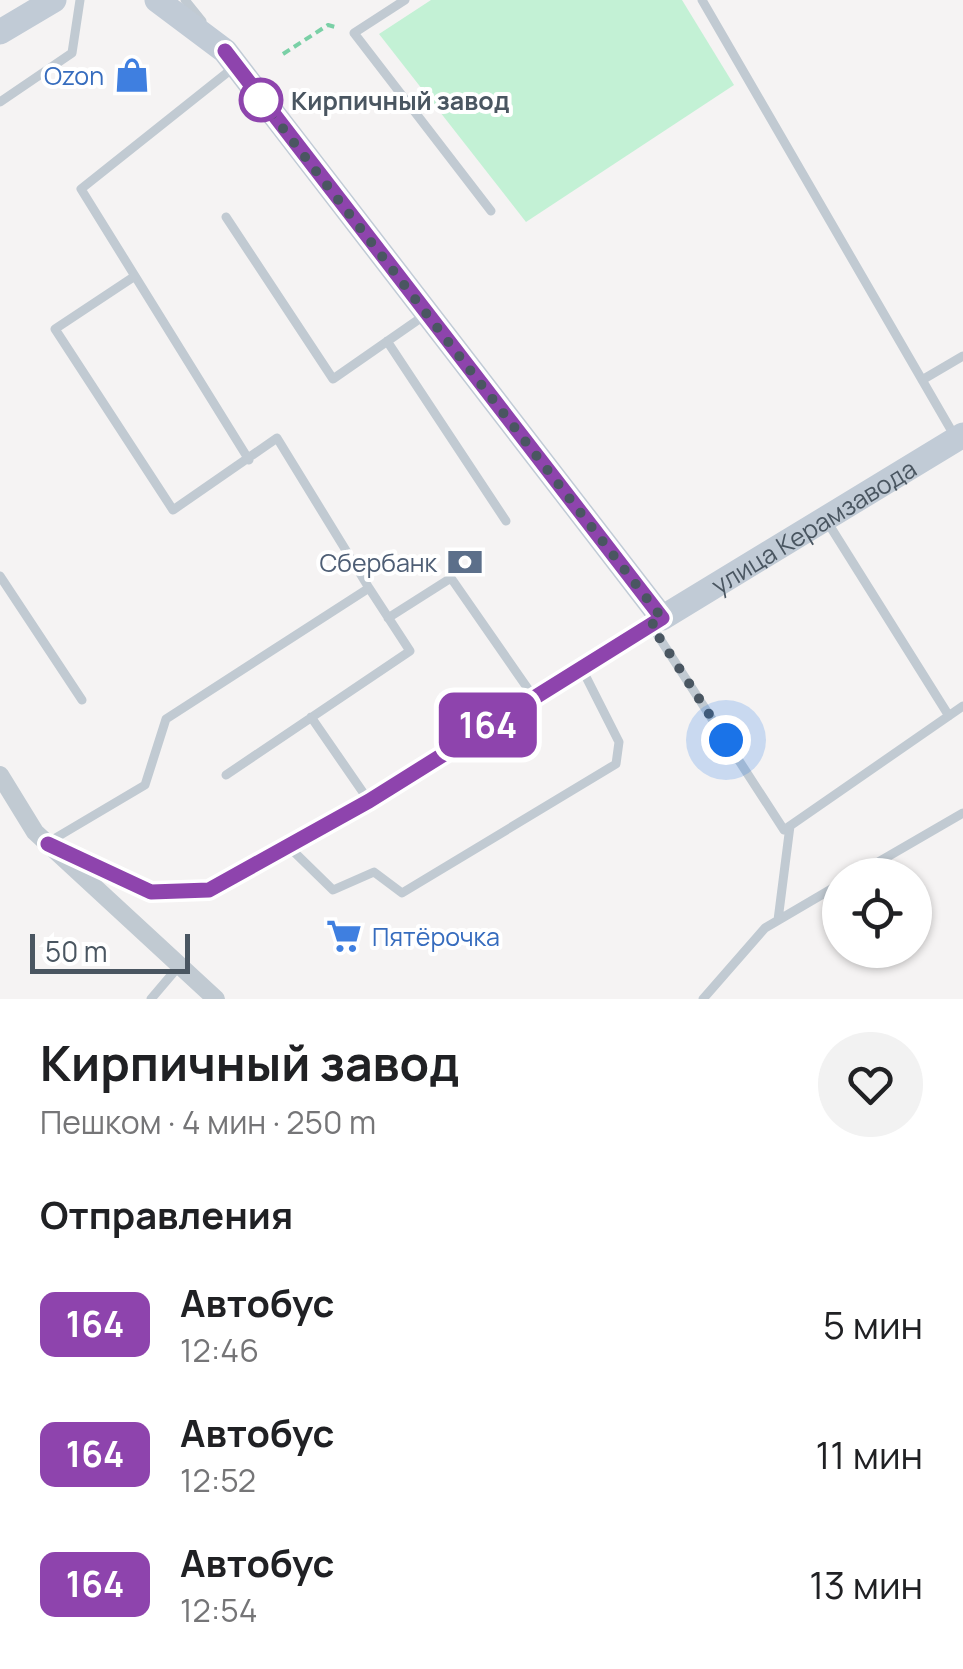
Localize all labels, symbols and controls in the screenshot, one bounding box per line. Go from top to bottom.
shop icon: Ozon [113,56,151,94]
place label: Ozon [44,58,104,93]
marker: Кирпичный завод [240,79,282,121]
place label: Кирпичный завод [291,83,510,118]
street label: улица Керамзавода [704,450,922,602]
bank icon: Сбербанк [446,543,484,581]
place label: Сбербанк [319,545,438,580]
line badge: 164 [430,692,546,758]
text: 164 [459,701,517,749]
your location [701,715,751,765]
map controls [822,858,932,968]
button: locate [822,858,932,968]
supermarket icon: Пятёрочка [325,917,363,955]
place label: Пятёрочка [372,919,500,954]
scale bar [30,929,190,974]
text: 50 m [45,932,108,970]
text: Кирпичный завод [40,1030,459,1095]
button: heart [818,1032,923,1137]
text: Пешком · 4 мин · 250 m [40,1100,376,1144]
text: Отправления [40,1188,293,1240]
text: Автобус [180,1276,334,1328]
text: 5 мин [823,1298,923,1350]
text: 164 [66,1300,124,1348]
text: 12:46 [180,1328,259,1372]
text: Автобус [180,1406,334,1458]
text: 11 мин [815,1428,923,1480]
text: 164 [66,1430,124,1478]
text: 12:52 [180,1458,256,1502]
text: Автобус [180,1536,334,1588]
text: 13 мин [809,1558,923,1610]
text: 164 [66,1560,124,1608]
text: 12:54 [180,1588,258,1632]

